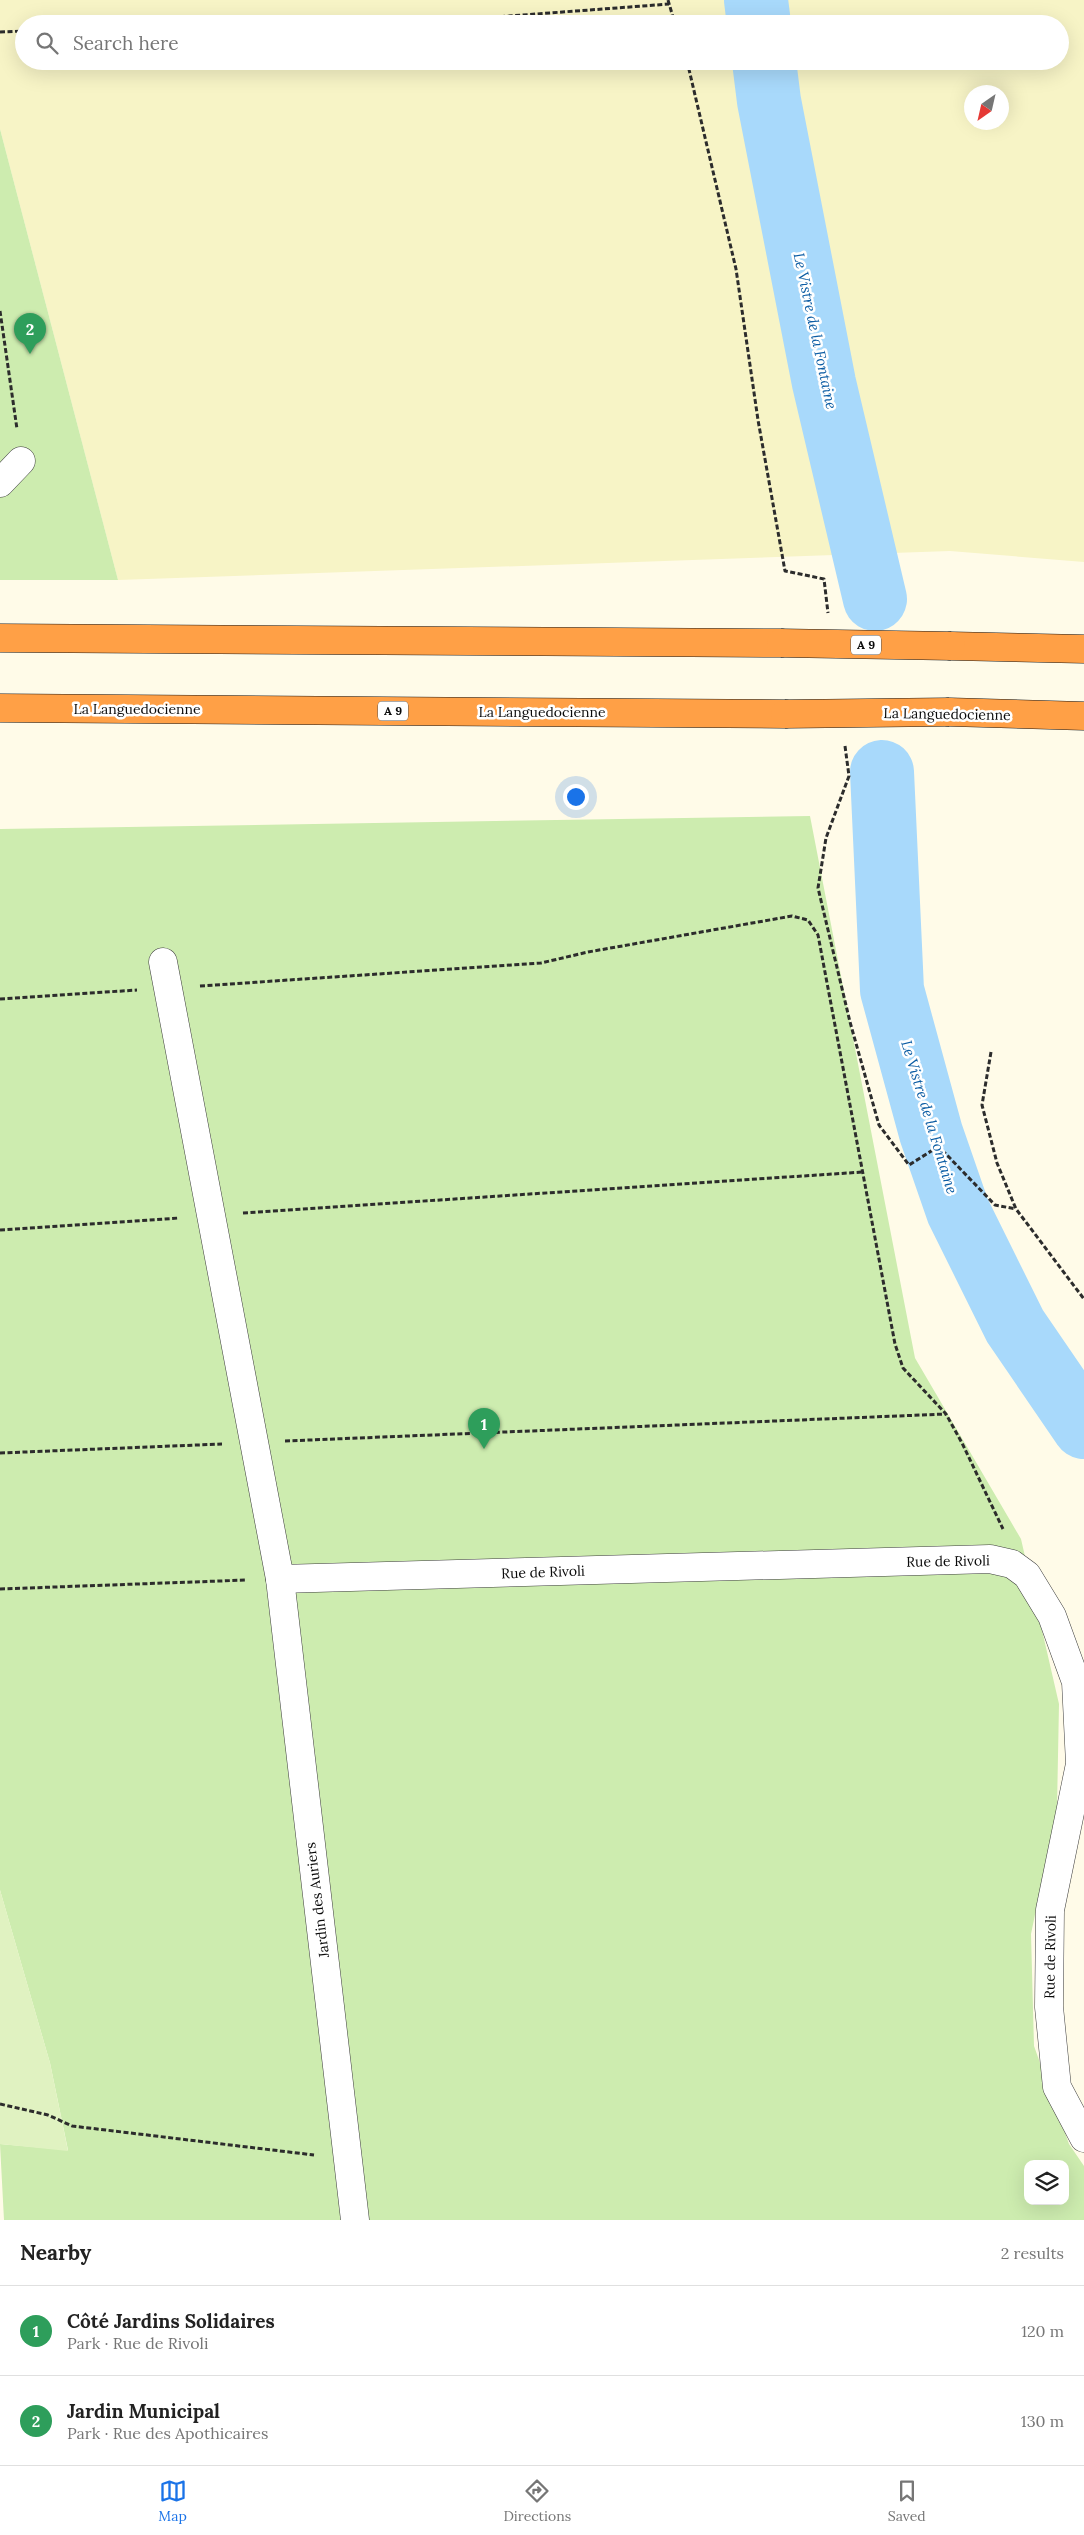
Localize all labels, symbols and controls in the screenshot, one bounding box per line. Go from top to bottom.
search box [15,15,1069,70]
icon: search [33,29,61,57]
text: Search here [73,31,179,55]
north arrow [964,85,1009,130]
water label: Le Vistre de la Fontaine [790,251,841,411]
pin: 2 [14,313,46,354]
road number: A 9 [851,636,881,654]
street label: La Languedocienne [73,700,201,718]
road number: A 9 [378,701,408,720]
street label: La Languedocienne [478,703,606,721]
street label: La Languedocienne [883,704,1011,724]
your location [563,784,589,810]
water label: Le Vistre de la Fontaine [897,1038,962,1196]
pin: 1 [468,1408,500,1449]
street label: Rue de Rivoli [906,1551,990,1571]
street label: Rue de Rivoli [501,1562,585,1582]
street label: Jardin des Auriers [301,1841,333,1960]
street label: Rue de Rivoli [1040,1915,1060,1999]
map controls [1024,2160,1069,2205]
button: layers [1024,2160,1069,2205]
text: Nearby [20,2239,91,2266]
text: 2 results [1001,2243,1064,2263]
text: Côté Jardins Solidaires [67,2309,275,2333]
text: 1 [33,2321,39,2341]
text: 120 m [1021,2321,1064,2341]
text: Park · Rue de Rivoli [67,2333,208,2353]
text: Jardin Municipal [67,2399,220,2423]
text: 2 [32,2411,40,2431]
text: 130 m [1021,2411,1064,2431]
text: Park · Rue des Apothicaires [67,2423,268,2443]
tab: Map [158,2477,187,2525]
tab: Directions [503,2477,571,2525]
tab: Saved [888,2477,926,2525]

